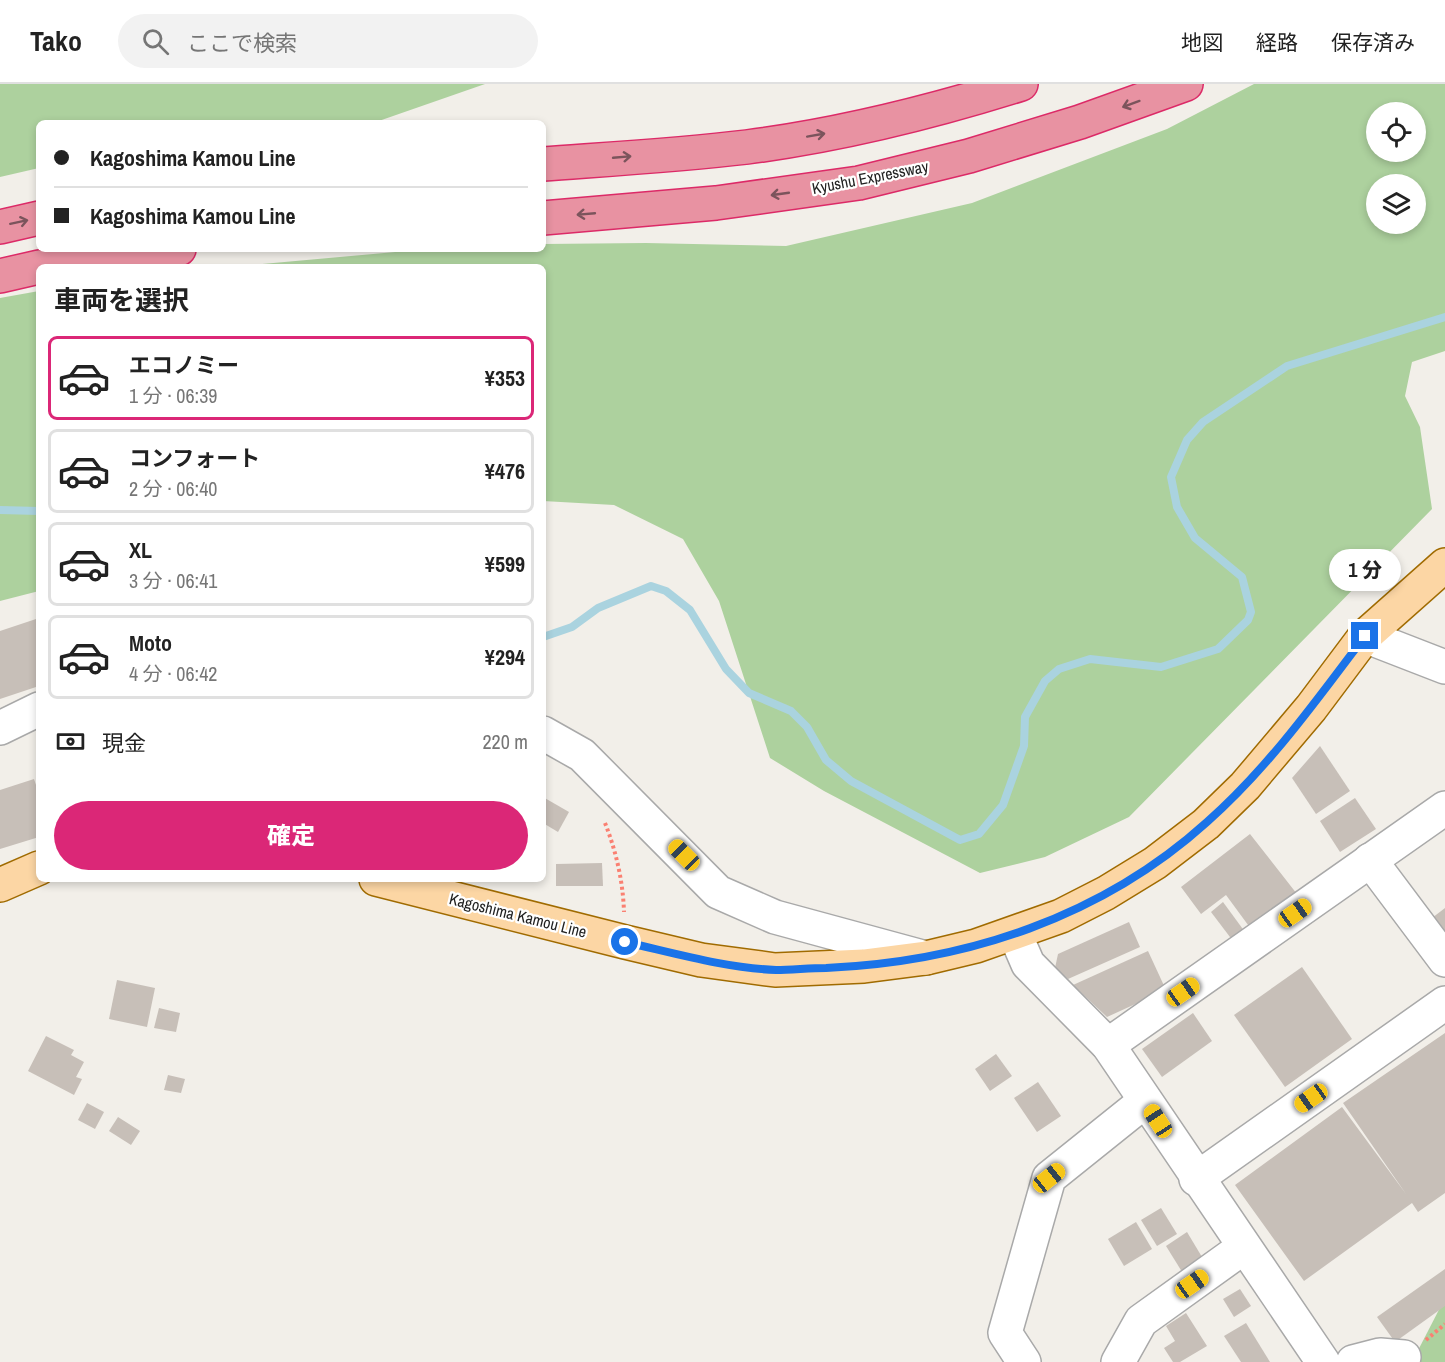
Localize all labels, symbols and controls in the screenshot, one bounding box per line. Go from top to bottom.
search box [118,14,538,68]
text: Tako [30,22,82,60]
icon: search [139,25,172,58]
text: ここで検索 [187,28,297,58]
text: 地図 [1181,28,1223,57]
text: 経路 [1256,28,1298,57]
text: 保存済み [1331,28,1415,57]
one-way arrow [1122,99,1141,110]
map controls [1366,102,1426,234]
button: locate [1366,102,1426,162]
one-way arrow [805,129,825,140]
text: Kagoshima Kamou Line [90,143,296,173]
one-way arrow [612,151,632,162]
street label: Kyushu Expressway [810,155,931,199]
button: layers [1366,174,1426,234]
one-way arrow [770,188,790,199]
text: Kagoshima Kamou Line [90,201,296,231]
one-way arrow [577,209,596,220]
one-way arrow [9,216,29,227]
text: 車両を選択 [54,282,189,318]
text: エコノミー [129,350,239,380]
icon: car [57,351,111,405]
text: ¥353 [485,363,525,393]
text: 1 分 · 06:39 [129,382,217,409]
text: コンフォート [129,443,260,473]
icon: car [57,444,111,498]
text: ¥476 [485,456,525,486]
text: 2 分 · 06:40 [129,475,217,502]
text: XL [129,535,152,565]
icon: car [57,537,111,591]
text: ¥599 [485,549,525,579]
callout: 1 分 [1329,549,1401,591]
text: 1 分 [1348,556,1382,583]
text: 3 分 · 06:41 [129,567,217,594]
route end [1351,622,1378,649]
text: Moto [129,628,172,658]
icon: car [57,630,111,684]
text: ¥294 [485,642,525,672]
text: 4 分 · 06:42 [129,660,217,687]
icon: cash [54,725,87,758]
text: 現金 [102,728,146,758]
text: 220 m [482,728,528,755]
button: 確定 [54,801,528,870]
car [665,836,703,874]
street label: Kagoshima Kamou Line [447,887,589,943]
car [1275,895,1315,931]
route start [611,928,638,955]
car [1163,974,1203,1010]
car [1291,1080,1331,1116]
car [1141,1101,1175,1141]
car [1029,1160,1069,1196]
car [1172,1266,1212,1302]

